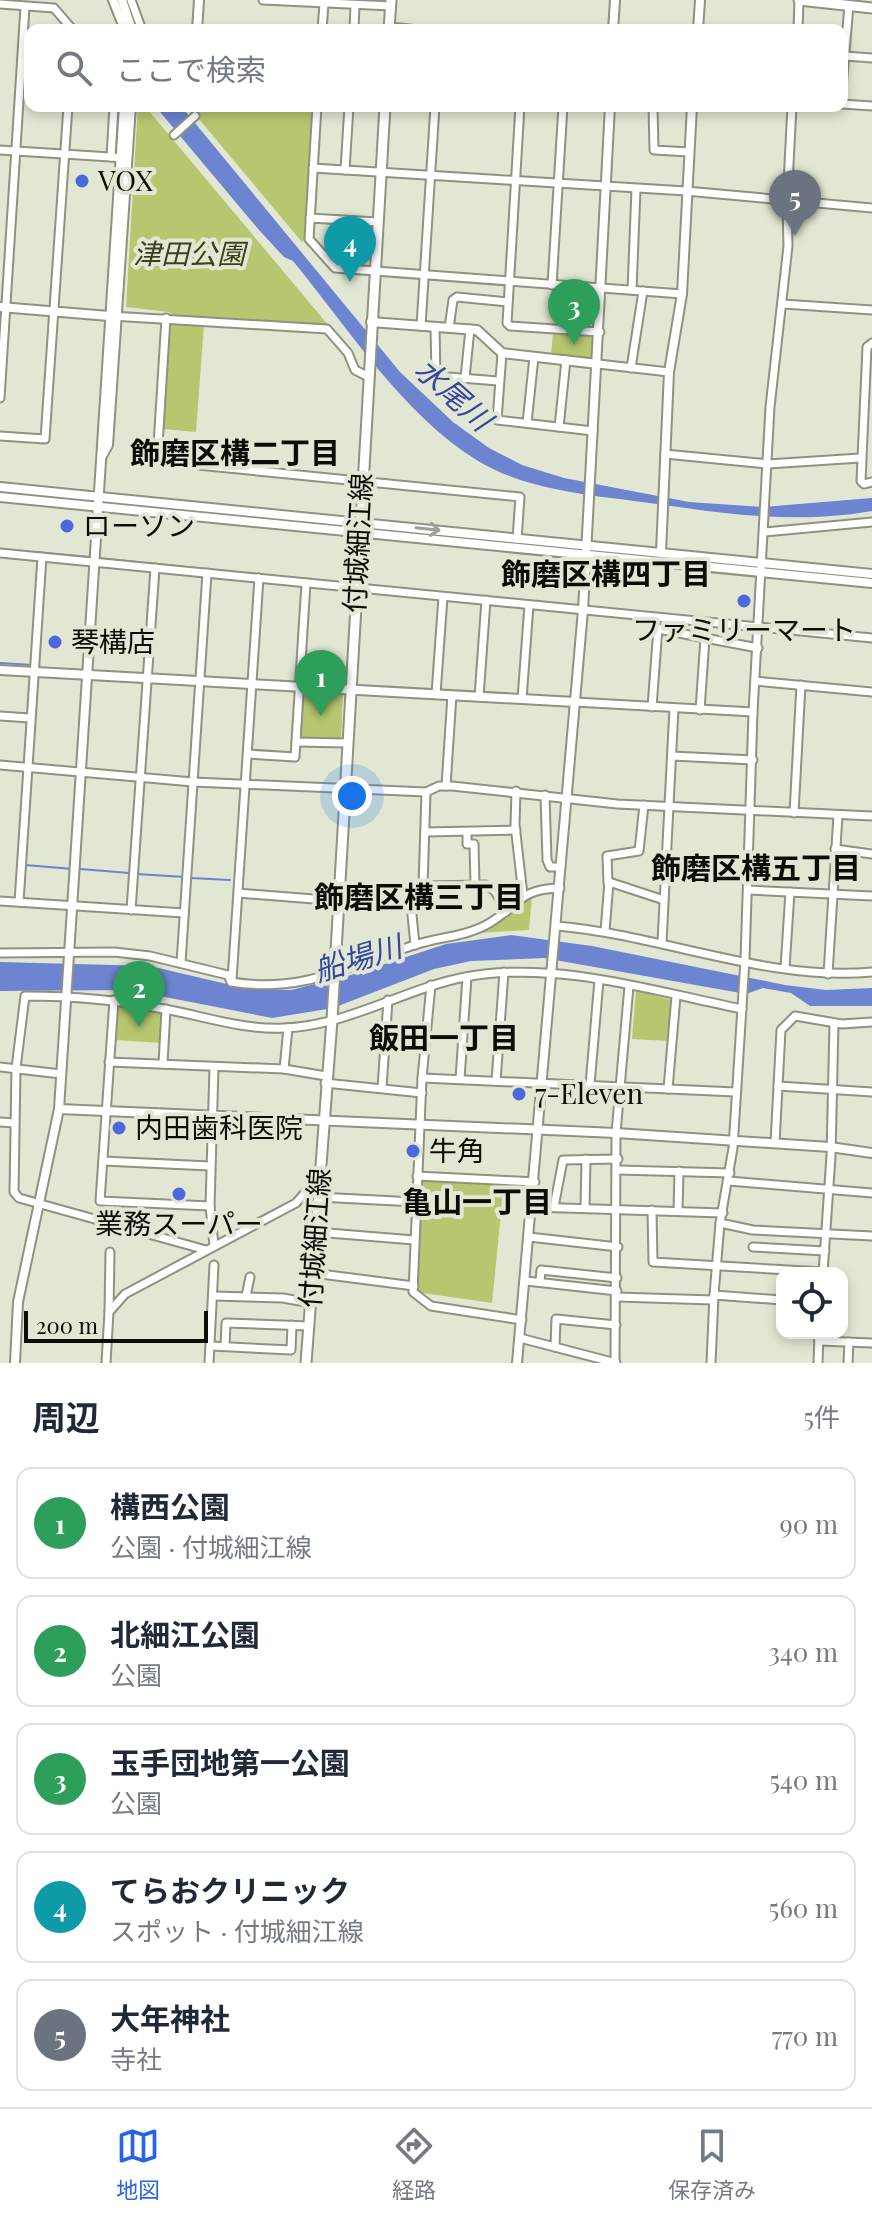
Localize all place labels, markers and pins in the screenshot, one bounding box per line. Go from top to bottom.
place label: VOX [97,161,153,198]
pin: 5 [769,170,821,236]
marker: VOX [73,172,91,190]
pin: 4 [324,216,376,282]
pin: 3 [548,279,600,345]
place label: ローソン [83,506,195,543]
marker: ローソン [58,517,76,535]
marker: ファミリーマート [735,592,753,610]
place label: ファミリーマート [632,610,856,647]
place label: 琴構店 [71,622,155,659]
marker: 琴構店 [46,633,64,651]
pin: 1 [295,650,347,716]
pin: 2 [113,961,165,1027]
place label: 7-Eleven [535,1074,643,1111]
marker: 7-Eleven [510,1085,528,1103]
place label: 内田歯科医院 [135,1108,303,1145]
marker: 内田歯科医院 [110,1119,128,1137]
place label: 牛角 [429,1131,485,1168]
marker: 牛角 [404,1142,422,1160]
marker: 業務スーパー [170,1185,188,1203]
place label: 業務スーパー [95,1204,263,1241]

